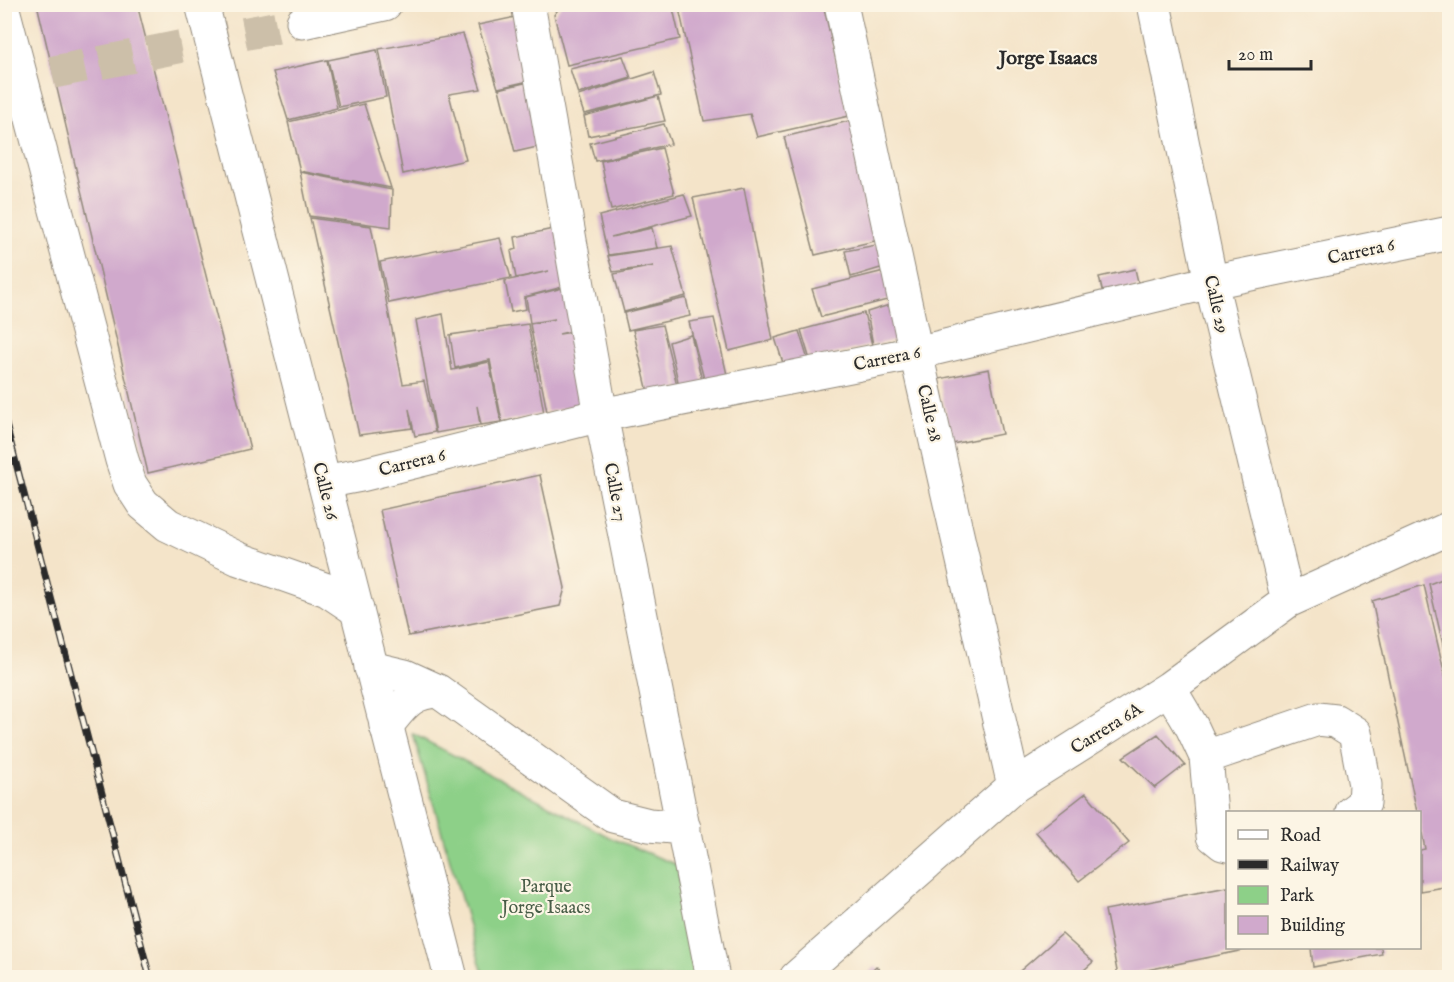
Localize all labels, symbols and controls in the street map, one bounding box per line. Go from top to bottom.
scale bar [1229,33,1312,71]
text: 20 m [1238,44,1273,67]
district label: Jorge Isaacs [996,46,1097,71]
street label: Carrera 6 [1326,234,1397,271]
street label: Calle 29 [1198,273,1233,336]
street label: Carrera 6 [852,342,923,377]
street label: Calle 28 [911,382,946,444]
street label: Carrera 6 [377,444,449,483]
street label: Calle 26 [306,460,343,523]
street label: Calle 27 [598,461,631,524]
street label: Carrera 6A [1067,698,1148,760]
legend [1226,811,1421,949]
text: Road [1280,825,1321,848]
text: Railway [1280,855,1339,878]
park label: Parque Jorge Isaacs [500,876,590,920]
text: Park [1280,885,1315,908]
text: Building [1280,915,1345,938]

